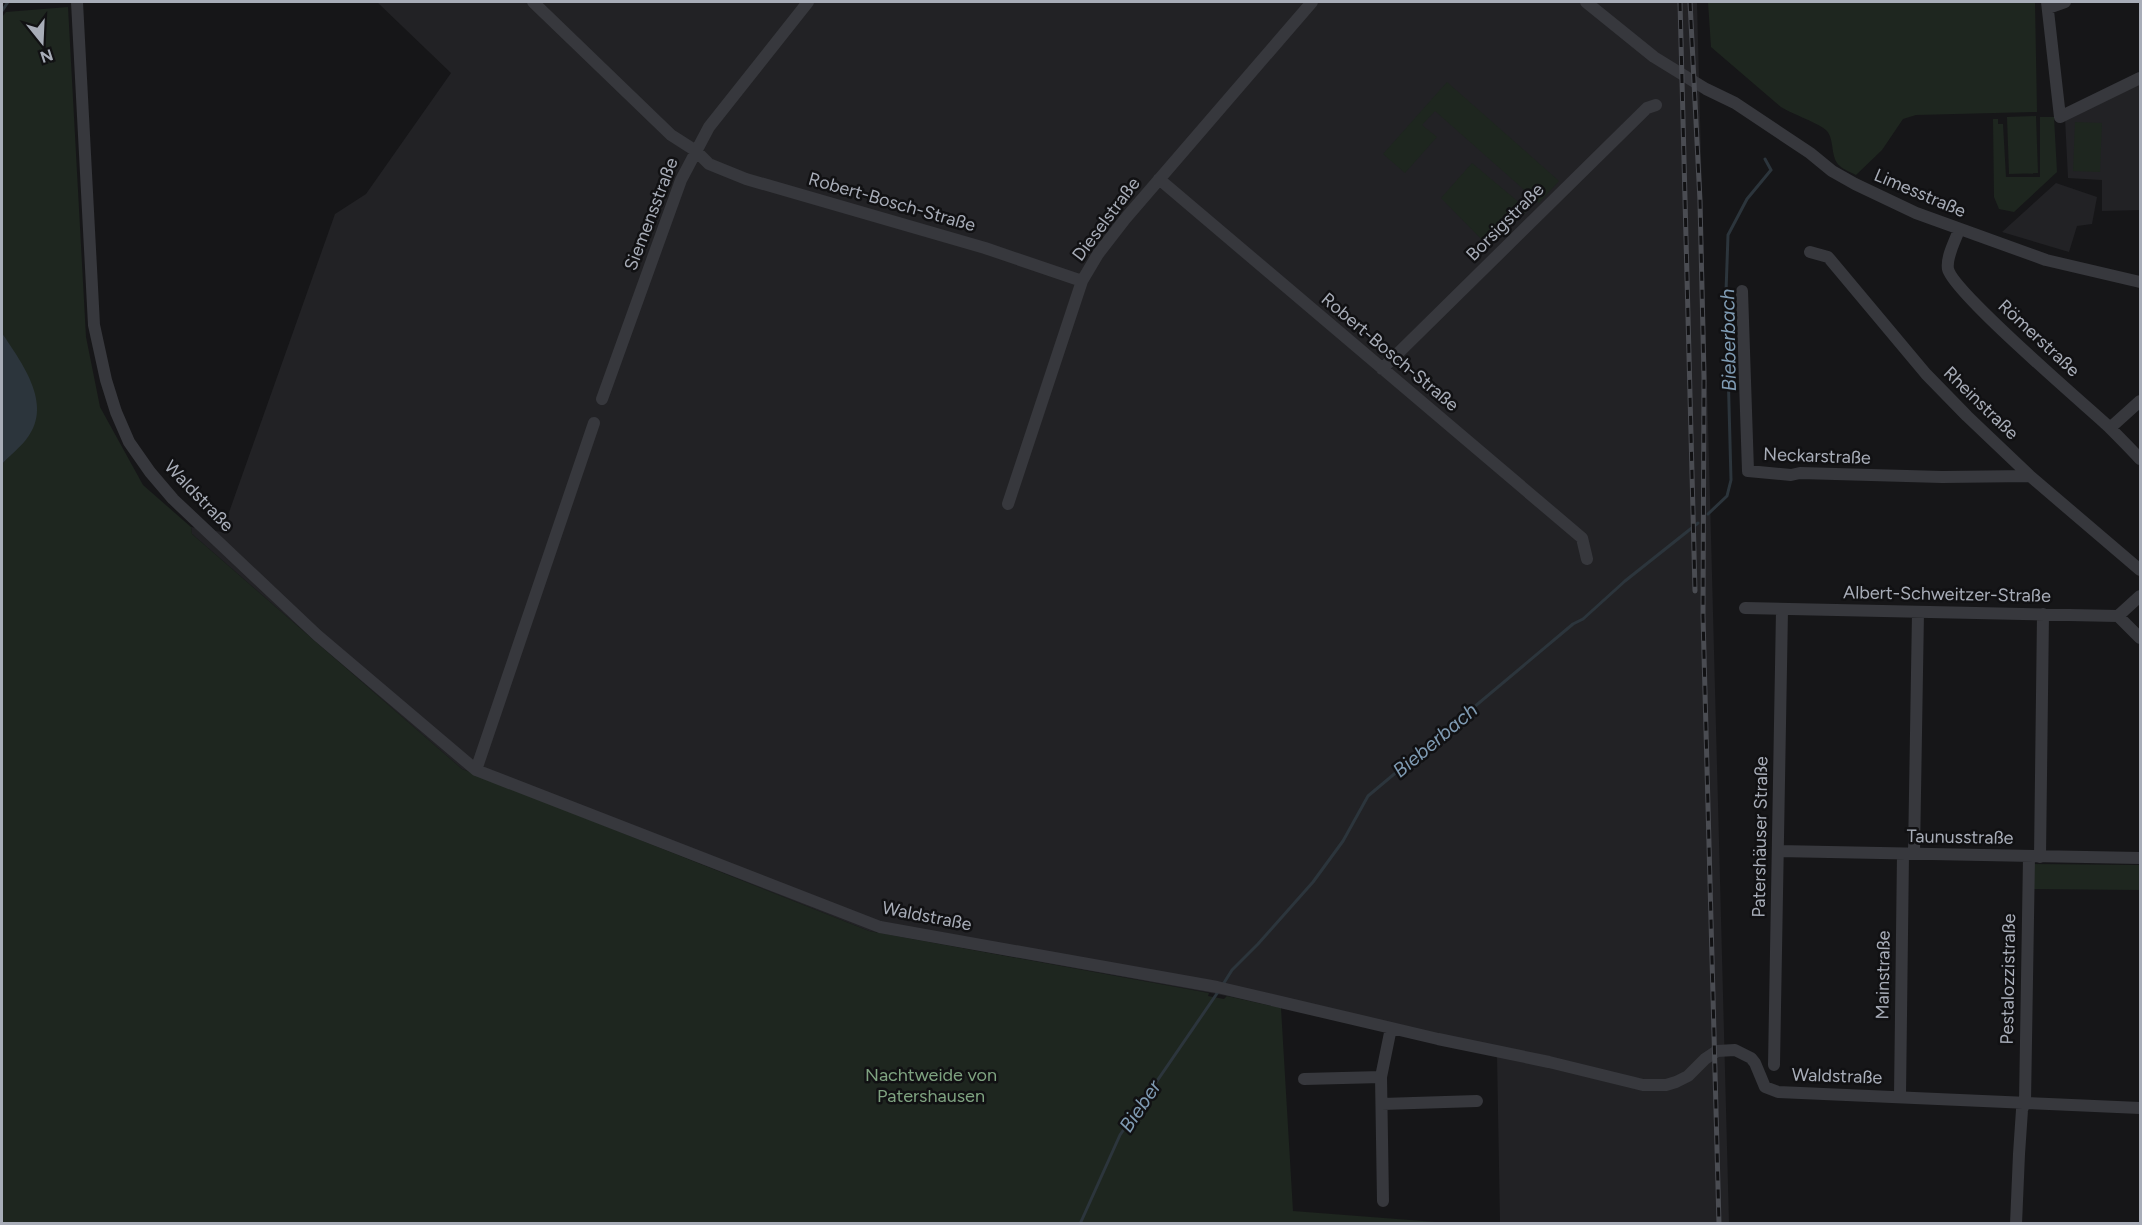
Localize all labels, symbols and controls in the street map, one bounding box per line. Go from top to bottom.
north arrow [12,12,72,72]
text: N [38,45,55,67]
street label: Siemensstraße [619,154,683,274]
street label: Limesstraße [1871,164,1969,222]
street label: Robert-Bosch-Straße [806,168,978,236]
street label: Dieselstraße [1067,173,1145,265]
street label: Borsigstraße [1461,178,1549,266]
street label: Robert-Bosch-Straße [1317,288,1463,416]
water label: Bieberbach [1715,288,1741,392]
street label: Römerstraße [1994,295,2084,381]
street label: Rheinstraße [1939,362,2023,444]
street label: Neckarstraße [1763,443,1871,469]
street label: Waldstraße [160,456,239,536]
street label: Albert-Schweitzer-Straße [1843,581,2051,607]
water label: Bieberbach [1388,698,1482,782]
street label: Patershäuser Straße [1748,756,1772,918]
street label: Taunusstraße [1906,825,2014,849]
street label: Waldstraße [880,897,974,935]
street label: Pestalozzistraße [1996,913,2020,1045]
street label: Mainstraße [1871,930,1895,1020]
street label: Waldstraße [1791,1063,1883,1089]
park label: Nachtweide von Patershausen [865,1064,997,1107]
water label: Bieber [1114,1075,1167,1136]

